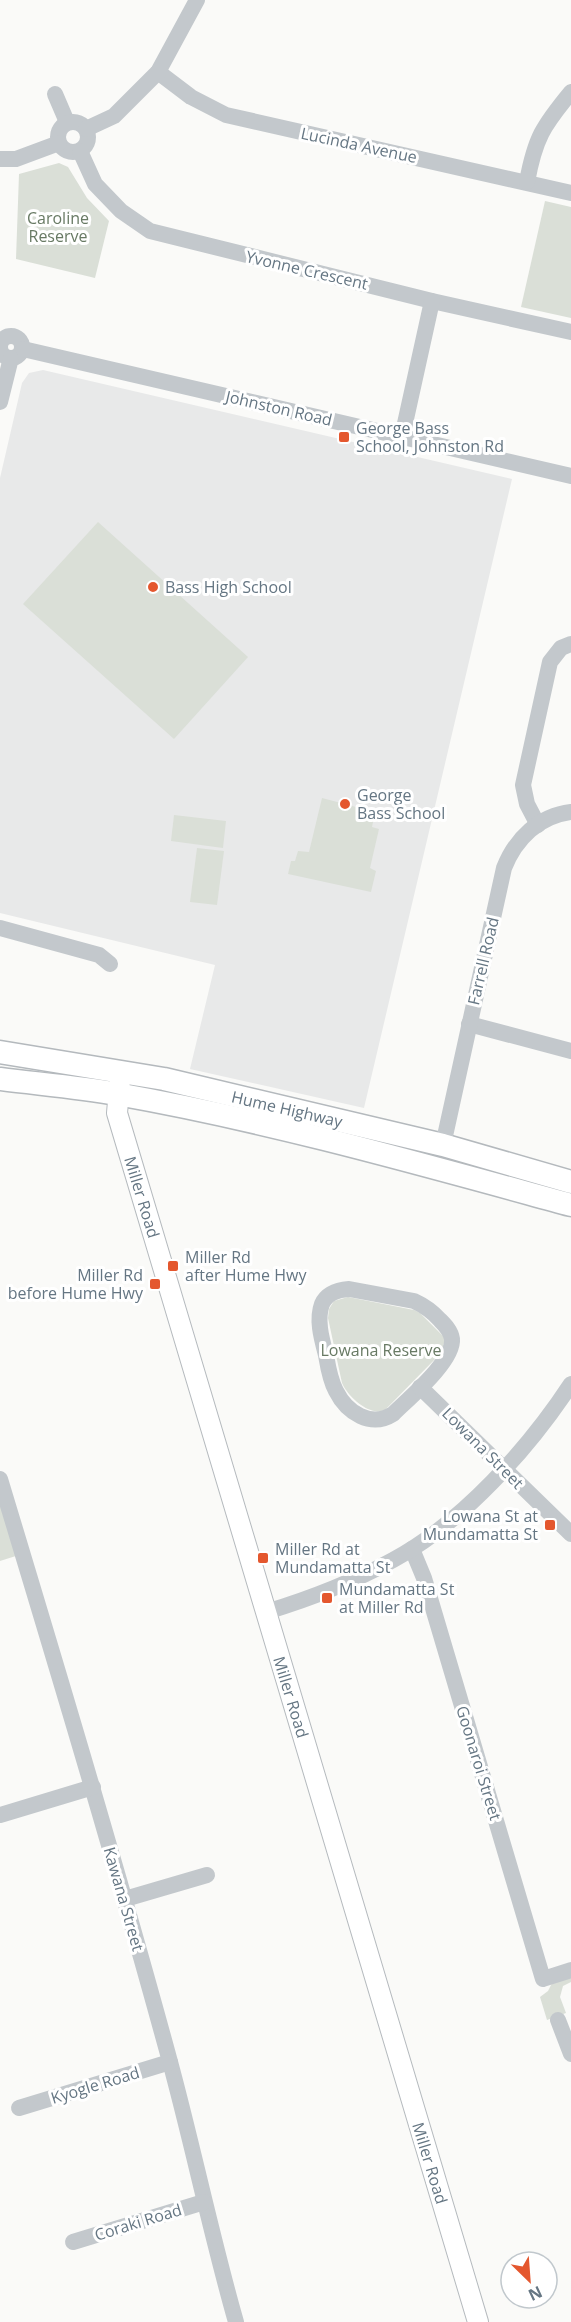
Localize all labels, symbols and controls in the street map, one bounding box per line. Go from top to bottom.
street label: Lucinda Avenue [299,122,419,168]
park label: Caroline Reserve [27,207,89,247]
street label: Yvonne Crescent [244,245,371,295]
street label: Johnston Road [222,385,334,431]
place label: George Bass School, Johnston Rd [356,417,504,457]
marker: George Bass School, Johnston Rd [337,430,351,444]
place label: Bass High School [165,576,292,598]
marker: Bass High School [146,580,160,594]
place label: George Bass School [357,784,445,824]
marker: George Bass School [338,797,352,811]
street label: Farrell Road [462,915,504,1007]
street label: Hume Highway [229,1086,346,1133]
street label: Miller Road [119,1153,165,1241]
place label: Miller Rd after Hume Hwy [185,1246,307,1286]
marker: Miller Rd after Hume Hwy [166,1259,180,1273]
place label: Miller Rd before Hume Hwy [8,1264,144,1304]
marker: Miller Rd before Hume Hwy [148,1277,162,1291]
park label: Lowana Reserve [320,1339,442,1361]
street label: Lowana Street [437,1402,529,1494]
place label: Lowana St at Mundamatta St [423,1505,538,1545]
marker: Lowana St at Mundamatta St [543,1518,557,1532]
place label: Miller Rd at Mundamatta St [275,1538,391,1578]
marker: Miller Rd at Mundamatta St [256,1551,270,1565]
place label: Mundamatta St at Miller Rd [339,1578,455,1618]
marker: Mundamatta St at Miller Rd [320,1591,334,1605]
street label: Miller Road [268,1653,314,1741]
street label: Goonaroi Street [451,1703,507,1823]
street label: Kawana Street [99,1844,149,1954]
street label: Kyogle Road [48,2061,142,2109]
street label: Miller Road [407,2119,453,2207]
street label: Coraki Road [92,2198,184,2246]
north arrow [499,2250,559,2310]
text: N [525,2281,546,2306]

